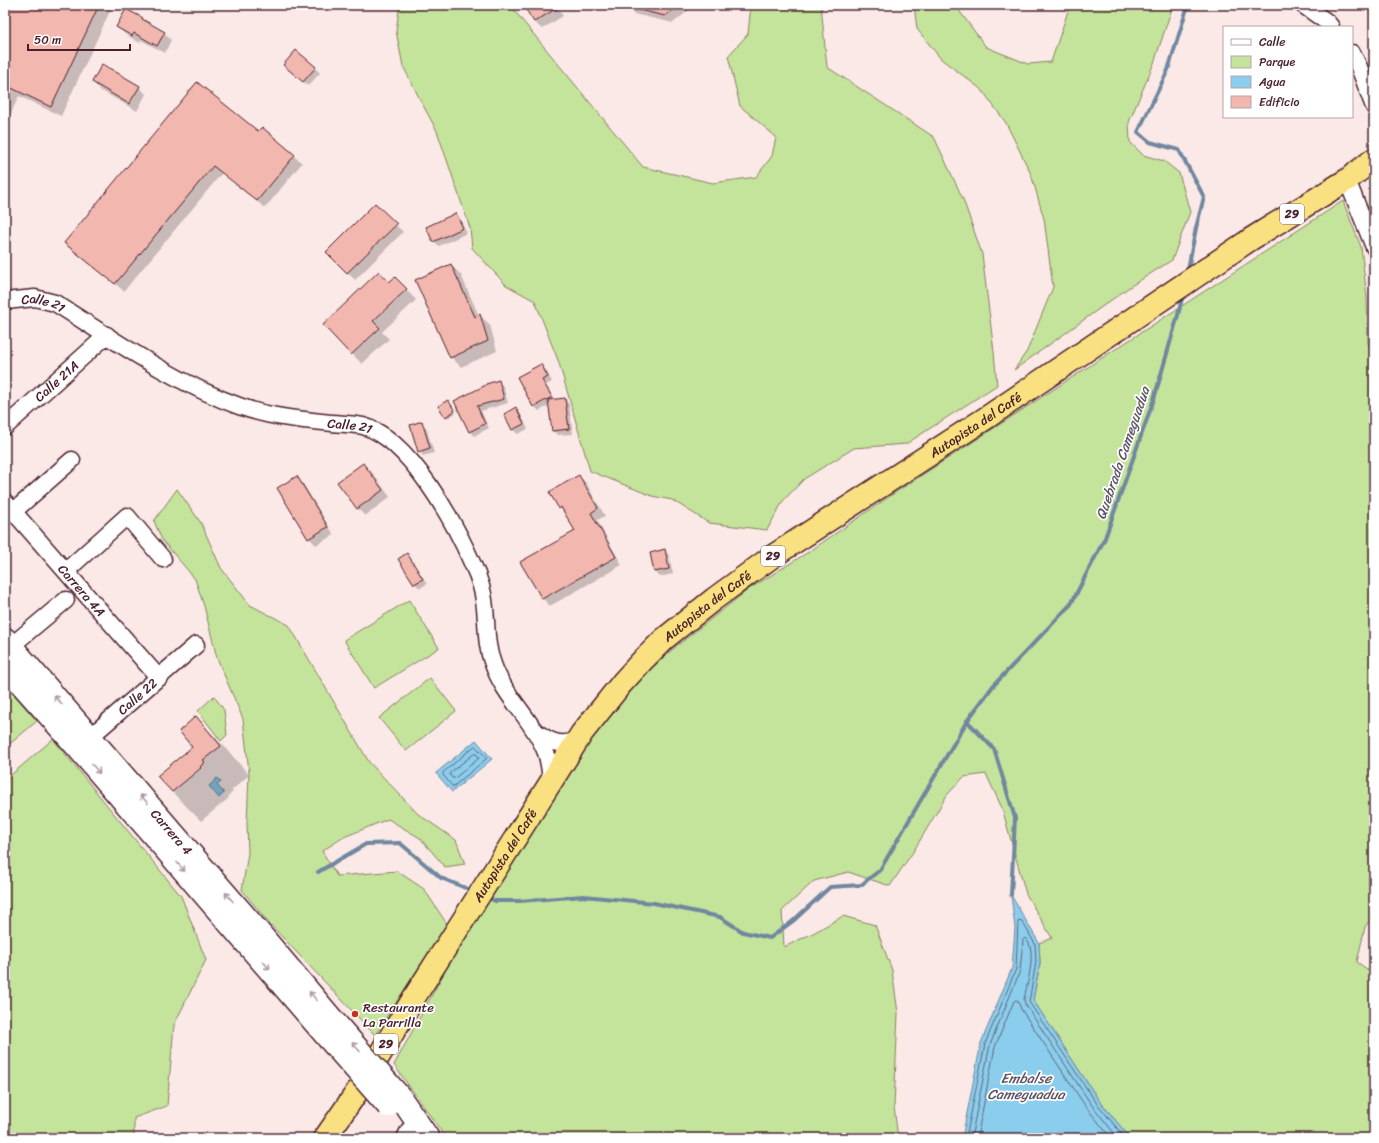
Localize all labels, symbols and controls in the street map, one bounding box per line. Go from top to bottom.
scale bar [28,26,130,52]
legend [1223,26,1353,118]
text: 50 m [34,29,61,51]
text: Calle [1259,31,1286,53]
text: Parque [1259,51,1296,73]
text: Agua [1258,71,1286,93]
text: Edificio [1259,91,1299,113]
road number: 29 [1280,204,1304,224]
street label: Calle 21 [20,286,71,319]
street label: Calle 21A [29,354,84,407]
water label: Quebrada Cameguadua [1089,382,1158,523]
street label: Autopista del Café [924,385,1027,464]
street label: Calle 21 [326,411,377,440]
road number: 29 [761,546,785,566]
street label: Carrera 4A [52,558,112,622]
street label: Autopista del Café [657,564,756,648]
street label: Calle 22 [112,672,163,720]
one-way arrow [54,695,63,706]
one-way arrow [91,763,100,774]
one-way arrow [139,793,148,804]
street label: Carrera 4 [145,803,199,860]
street label: Autopista del Café [465,804,543,907]
one-way arrow [176,862,185,872]
one-way arrow [224,892,233,902]
one-way arrow [261,960,270,971]
one-way arrow [309,991,318,1001]
place label: Restaurante La Parrilla [363,996,434,1034]
marker: Restaurante La Parrilla [350,1009,360,1019]
road number: 29 [374,1034,398,1054]
one-way arrow [352,1041,361,1052]
water label: Embalse Cameguadua [987,1066,1067,1107]

